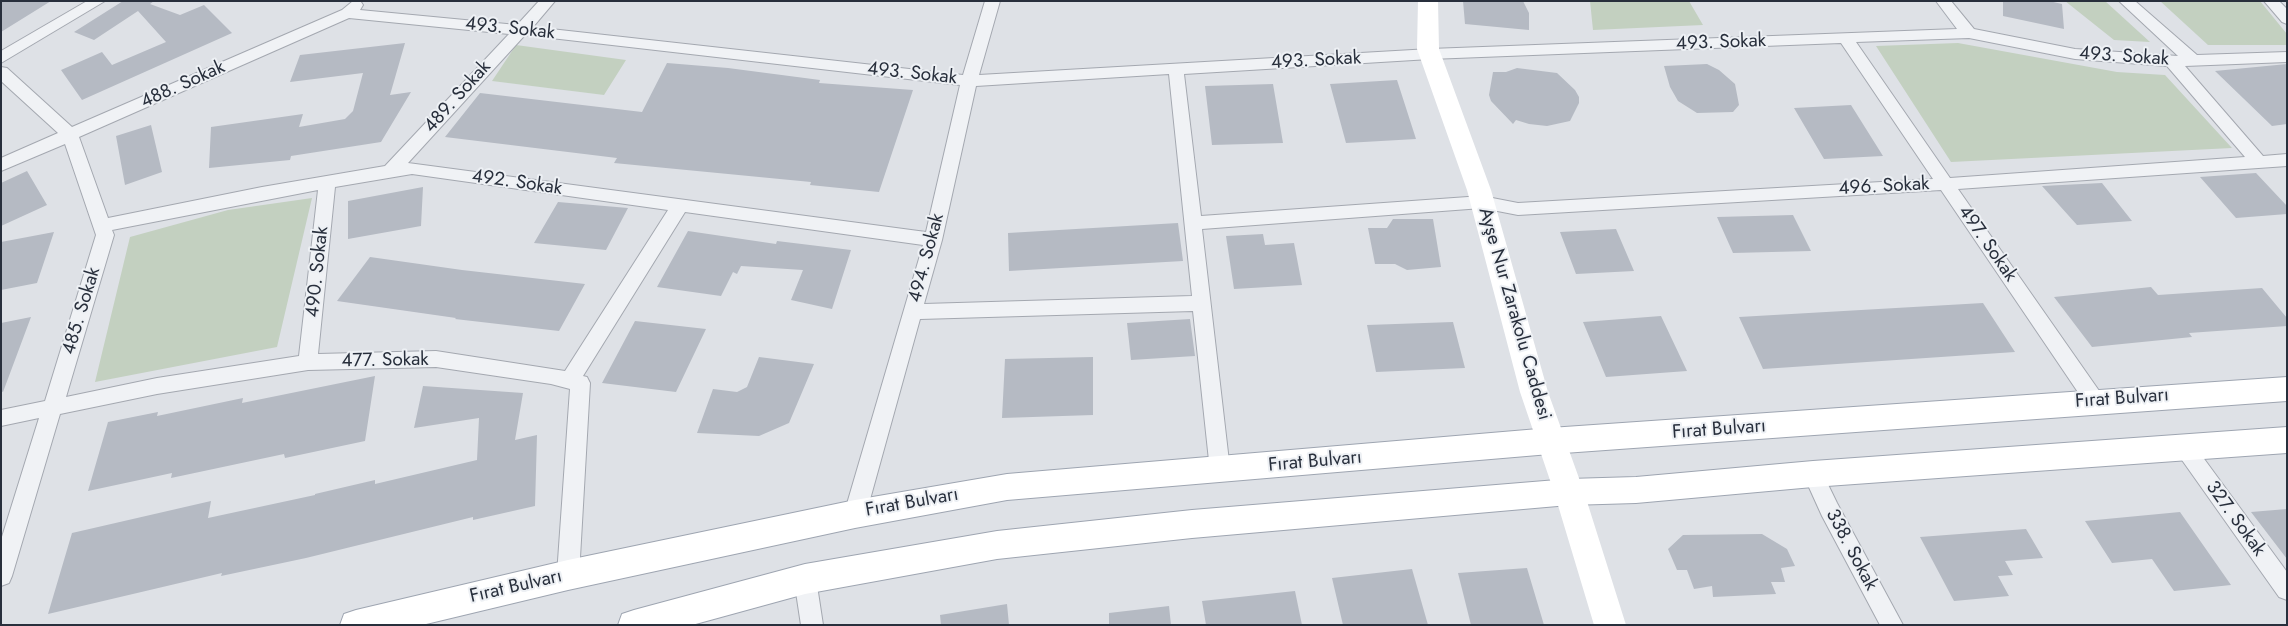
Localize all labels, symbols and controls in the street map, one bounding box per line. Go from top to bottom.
street label: 493. Sokak [464,13,556,45]
street label: 493. Sokak [1676,30,1766,56]
street label: 493. Sokak [2078,42,2170,72]
street label: 493. Sokak [1270,47,1362,75]
street label: 488. Sokak [137,56,229,114]
street label: 489. Sokak [420,56,496,138]
street label: 493. Sokak [866,58,958,90]
street label: 492. Sokak [470,165,564,201]
street label: 496. Sokak [1838,173,1930,201]
street label: 497. Sokak [1953,202,2021,286]
street label: Ayşe Nur Zarakolu Caddesi [1473,205,1555,423]
street label: 494. Sokak [904,211,950,305]
street label: 490. Sokak [302,225,334,319]
street label: 485. Sokak [58,265,106,357]
street label: 477. Sokak [341,349,429,373]
street label: Fırat Bulvarı [2074,384,2170,414]
street label: Fırat Bulvarı [1671,415,1767,445]
street label: Fırat Bulvarı [1267,447,1363,477]
street label: 327. Sokak [2200,477,2270,561]
street label: Fırat Bulvarı [864,484,960,522]
street label: 338. Sokak [1820,505,1882,595]
street label: Fırat Bulvarı [468,565,564,609]

